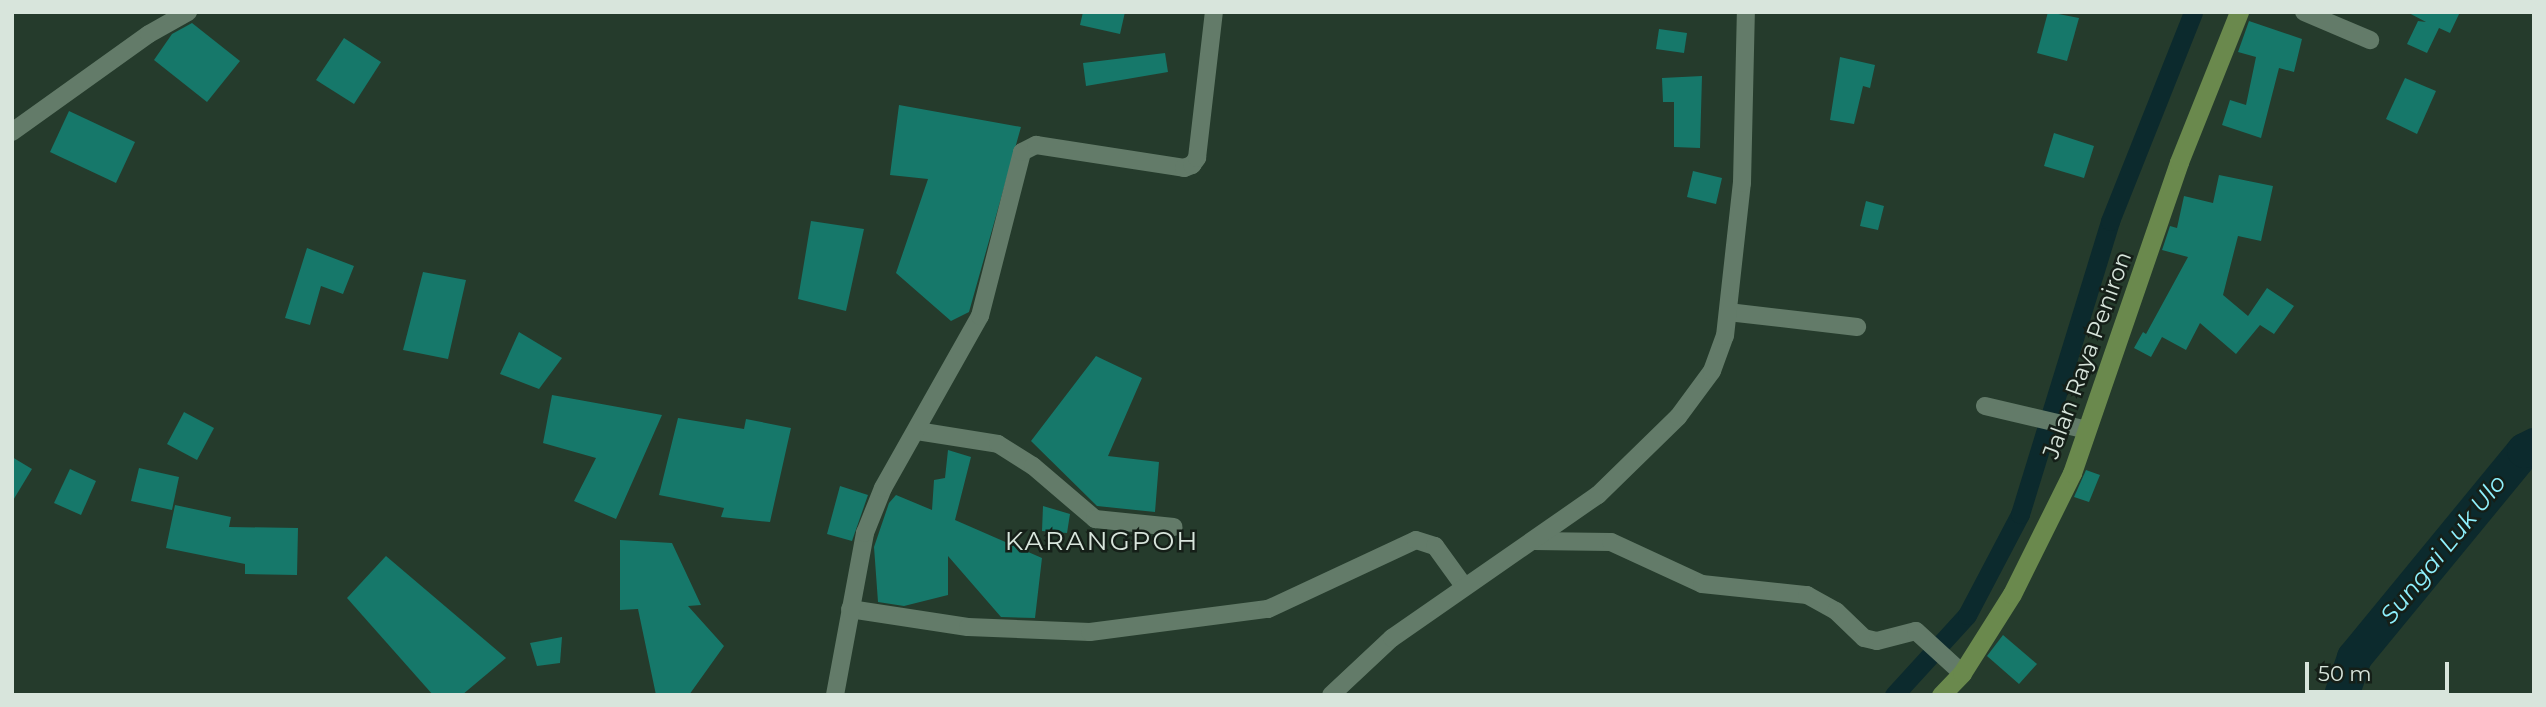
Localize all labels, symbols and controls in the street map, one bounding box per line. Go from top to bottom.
street label: Jalan Raya Peniron [2037,248,2137,462]
water label: Sungai Luk Ulo [2374,469,2512,629]
district label: KARANGPOH [1006,526,1198,558]
scale bar [2308,648,2452,692]
text: 50 m [2318,661,2372,686]

